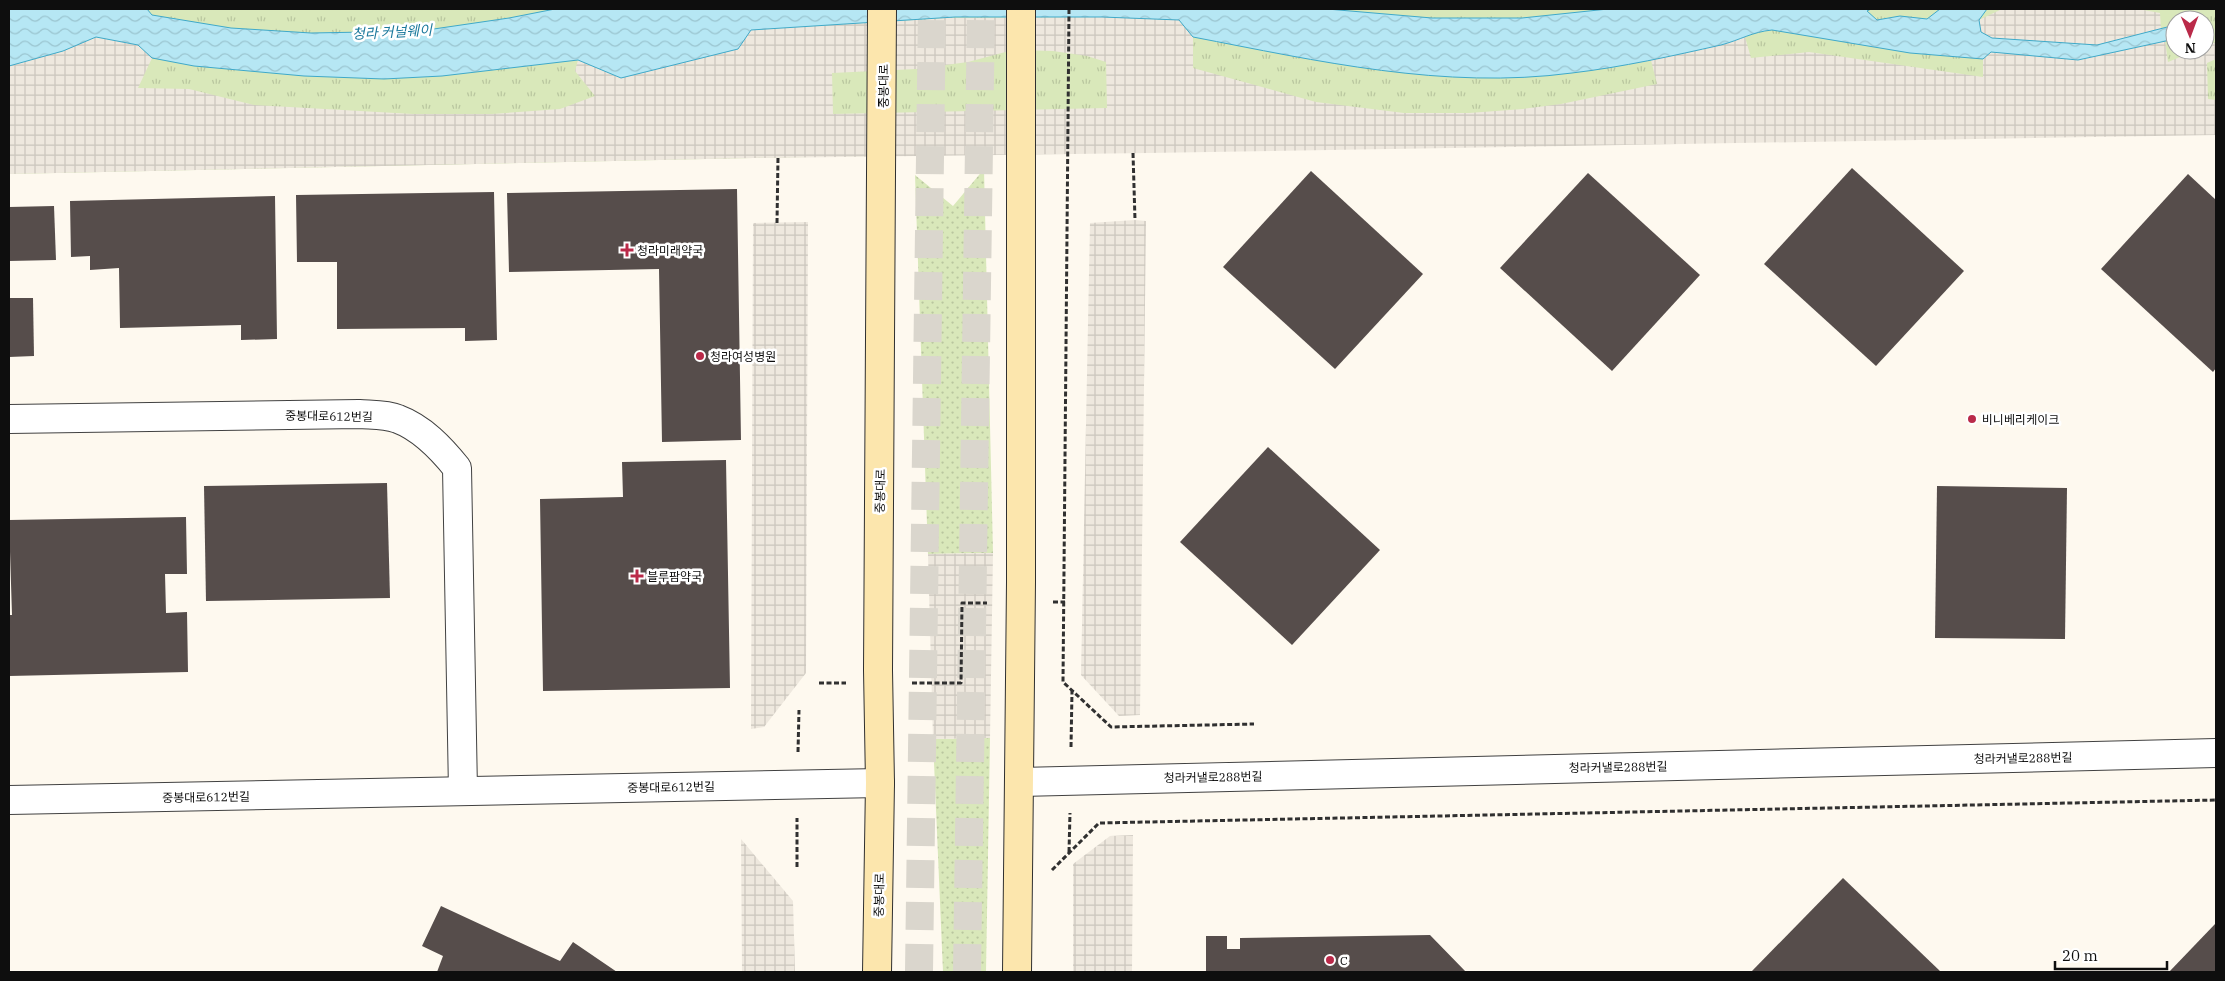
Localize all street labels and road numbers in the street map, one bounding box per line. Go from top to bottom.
street label: 중봉대로 [876,64,891,108]
street label: 중봉대로612번길 [285,408,373,424]
street label: 중봉대로 [872,469,888,513]
street label: 청라커낼로288번길 [1973,750,2073,766]
street label: 청라커낼로288번길 [1568,759,1668,775]
street label: 청라커낼로288번길 [1163,769,1263,785]
street label: 중봉대로612번길 [627,779,715,795]
street label: 중봉대로612번길 [162,789,250,805]
street label: 중봉대로 [871,873,887,917]

